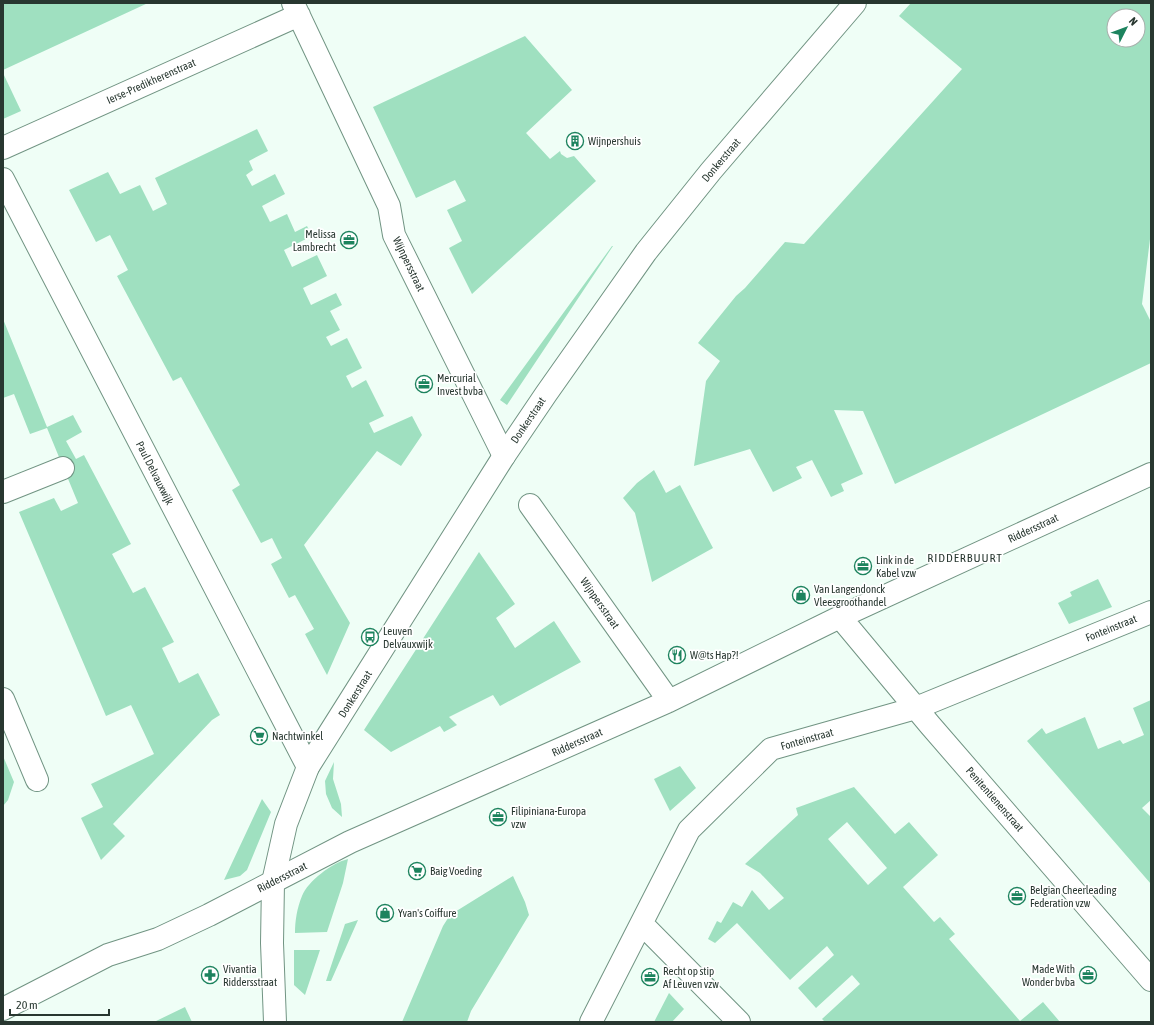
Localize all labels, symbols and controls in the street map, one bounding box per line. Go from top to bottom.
north arrow [1106,8,1146,48]
text: N [1127,15,1140,28]
street label: Ierse-Predikherenstraat [105,56,197,106]
building icon: Wijnpershuis [565,131,585,151]
place label: Wijnpershuis [588,135,641,147]
street label: Donkerstraat [699,136,743,184]
place label: Melissa Lambrecht [293,228,336,253]
office icon: Melissa Lambrecht [339,230,359,250]
street label: Wijnpersstraat [391,235,427,293]
place label: Mercurial Invest bvba [437,372,483,397]
office icon: Mercurial Invest bvba [414,374,434,394]
street label: Donkerstraat [508,395,548,445]
street label: Paul Delvauxwijk [134,439,176,507]
street label: Riddersstraat [1006,511,1060,545]
district label: RIDDERBUURT [927,551,1003,565]
place label: Link in de Kabel vzw [876,554,916,579]
office icon: Link in de Kabel vzw [853,556,873,576]
street label: Wijnpersstraat [578,575,622,631]
place label: Van Langendonck Vleesgroothandel [814,583,886,608]
shop icon: Van Langendonck Vleesgroothandel [791,585,811,605]
street label: Fonteinstraat [1084,612,1138,644]
place label: Leuven Delvauxwijk [383,625,433,650]
bus stop icon: Leuven Delvauxwijk [360,627,380,647]
restaurant icon: W@ts Hap?! [667,645,687,665]
place label: W@ts Hap?! [690,649,739,661]
street label: Donkerstraat [336,668,374,720]
supermarket icon: Nachtwinkel [249,726,269,746]
street label: Riddersstraat [550,726,604,758]
street label: Fonteinstraat [779,726,835,752]
place label: Nachtwinkel [272,730,323,742]
street label: Penitentienenstraat [964,764,1026,834]
place label: Filipiniana-Europa vzw [511,805,586,830]
office icon: Filipiniana-Europa vzw [488,807,508,827]
street label: Riddersstraat [255,859,309,895]
supermarket icon: Baig Voeding [407,861,427,881]
place label: Baig Voeding [430,865,482,877]
place label: Belgian Cheerleading Federation vzw [1030,884,1117,909]
office icon: Belgian Cheerleading Federation vzw [1007,886,1027,906]
shop icon: Yvan's Coiffure [375,903,395,923]
place label: Yvan's Coiffure [398,907,457,919]
place label: Vivantia Riddersstraat [223,963,277,988]
place label: Made With Wonder bvba [1022,963,1075,988]
pharmacy icon: Vivantia Riddersstraat [200,965,220,985]
place label: Recht op stip Af Leuven vzw [663,965,719,990]
office icon: Made With Wonder bvba [1078,965,1098,985]
office icon: Recht op stip Af Leuven vzw [640,967,660,987]
scale bar [10,991,109,1017]
text: 20 m [16,998,38,1012]

